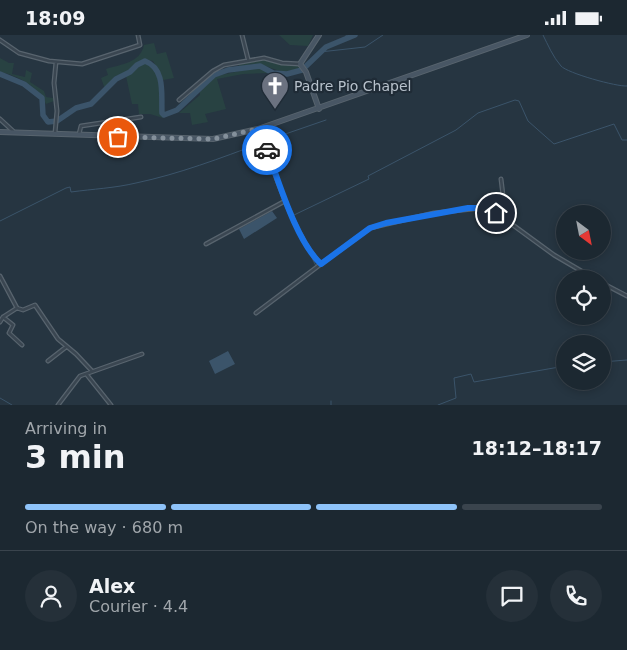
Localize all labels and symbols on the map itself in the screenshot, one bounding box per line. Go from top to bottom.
church icon: Padre Pio Chapel [260,71,290,110]
place label: Padre Pio Chapel [294,78,411,94]
pin [97,116,139,158]
courier [242,125,292,175]
pin [475,192,517,234]
north arrow [556,205,611,260]

